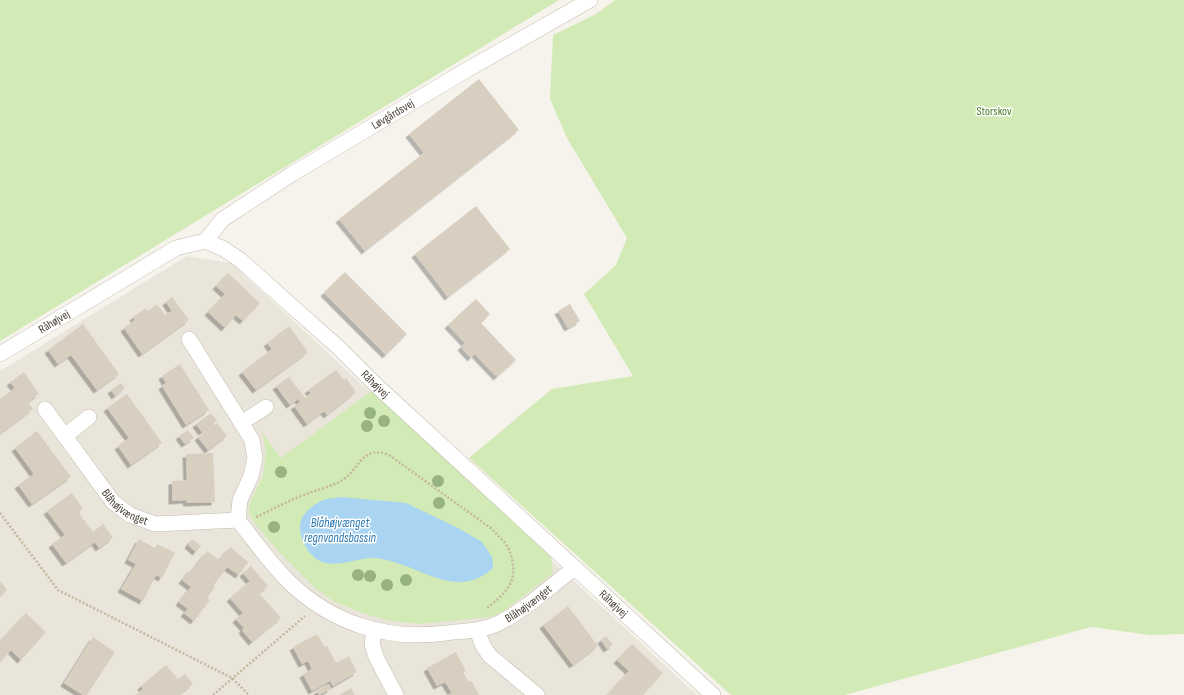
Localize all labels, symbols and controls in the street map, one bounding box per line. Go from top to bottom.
street label: Løvgårdsvej [369,96,417,133]
park label: Storskov [976,104,1012,119]
street label: Råhøjvej [36,307,73,337]
street label: Råhøjvej [358,367,392,402]
street label: Blåhøjvænget [98,486,150,529]
water label: Blåhøjvænget regnvandsbassin [304,515,377,546]
street label: Blåhøjvænget [502,582,555,626]
street label: Råhøjvej [596,587,631,621]

